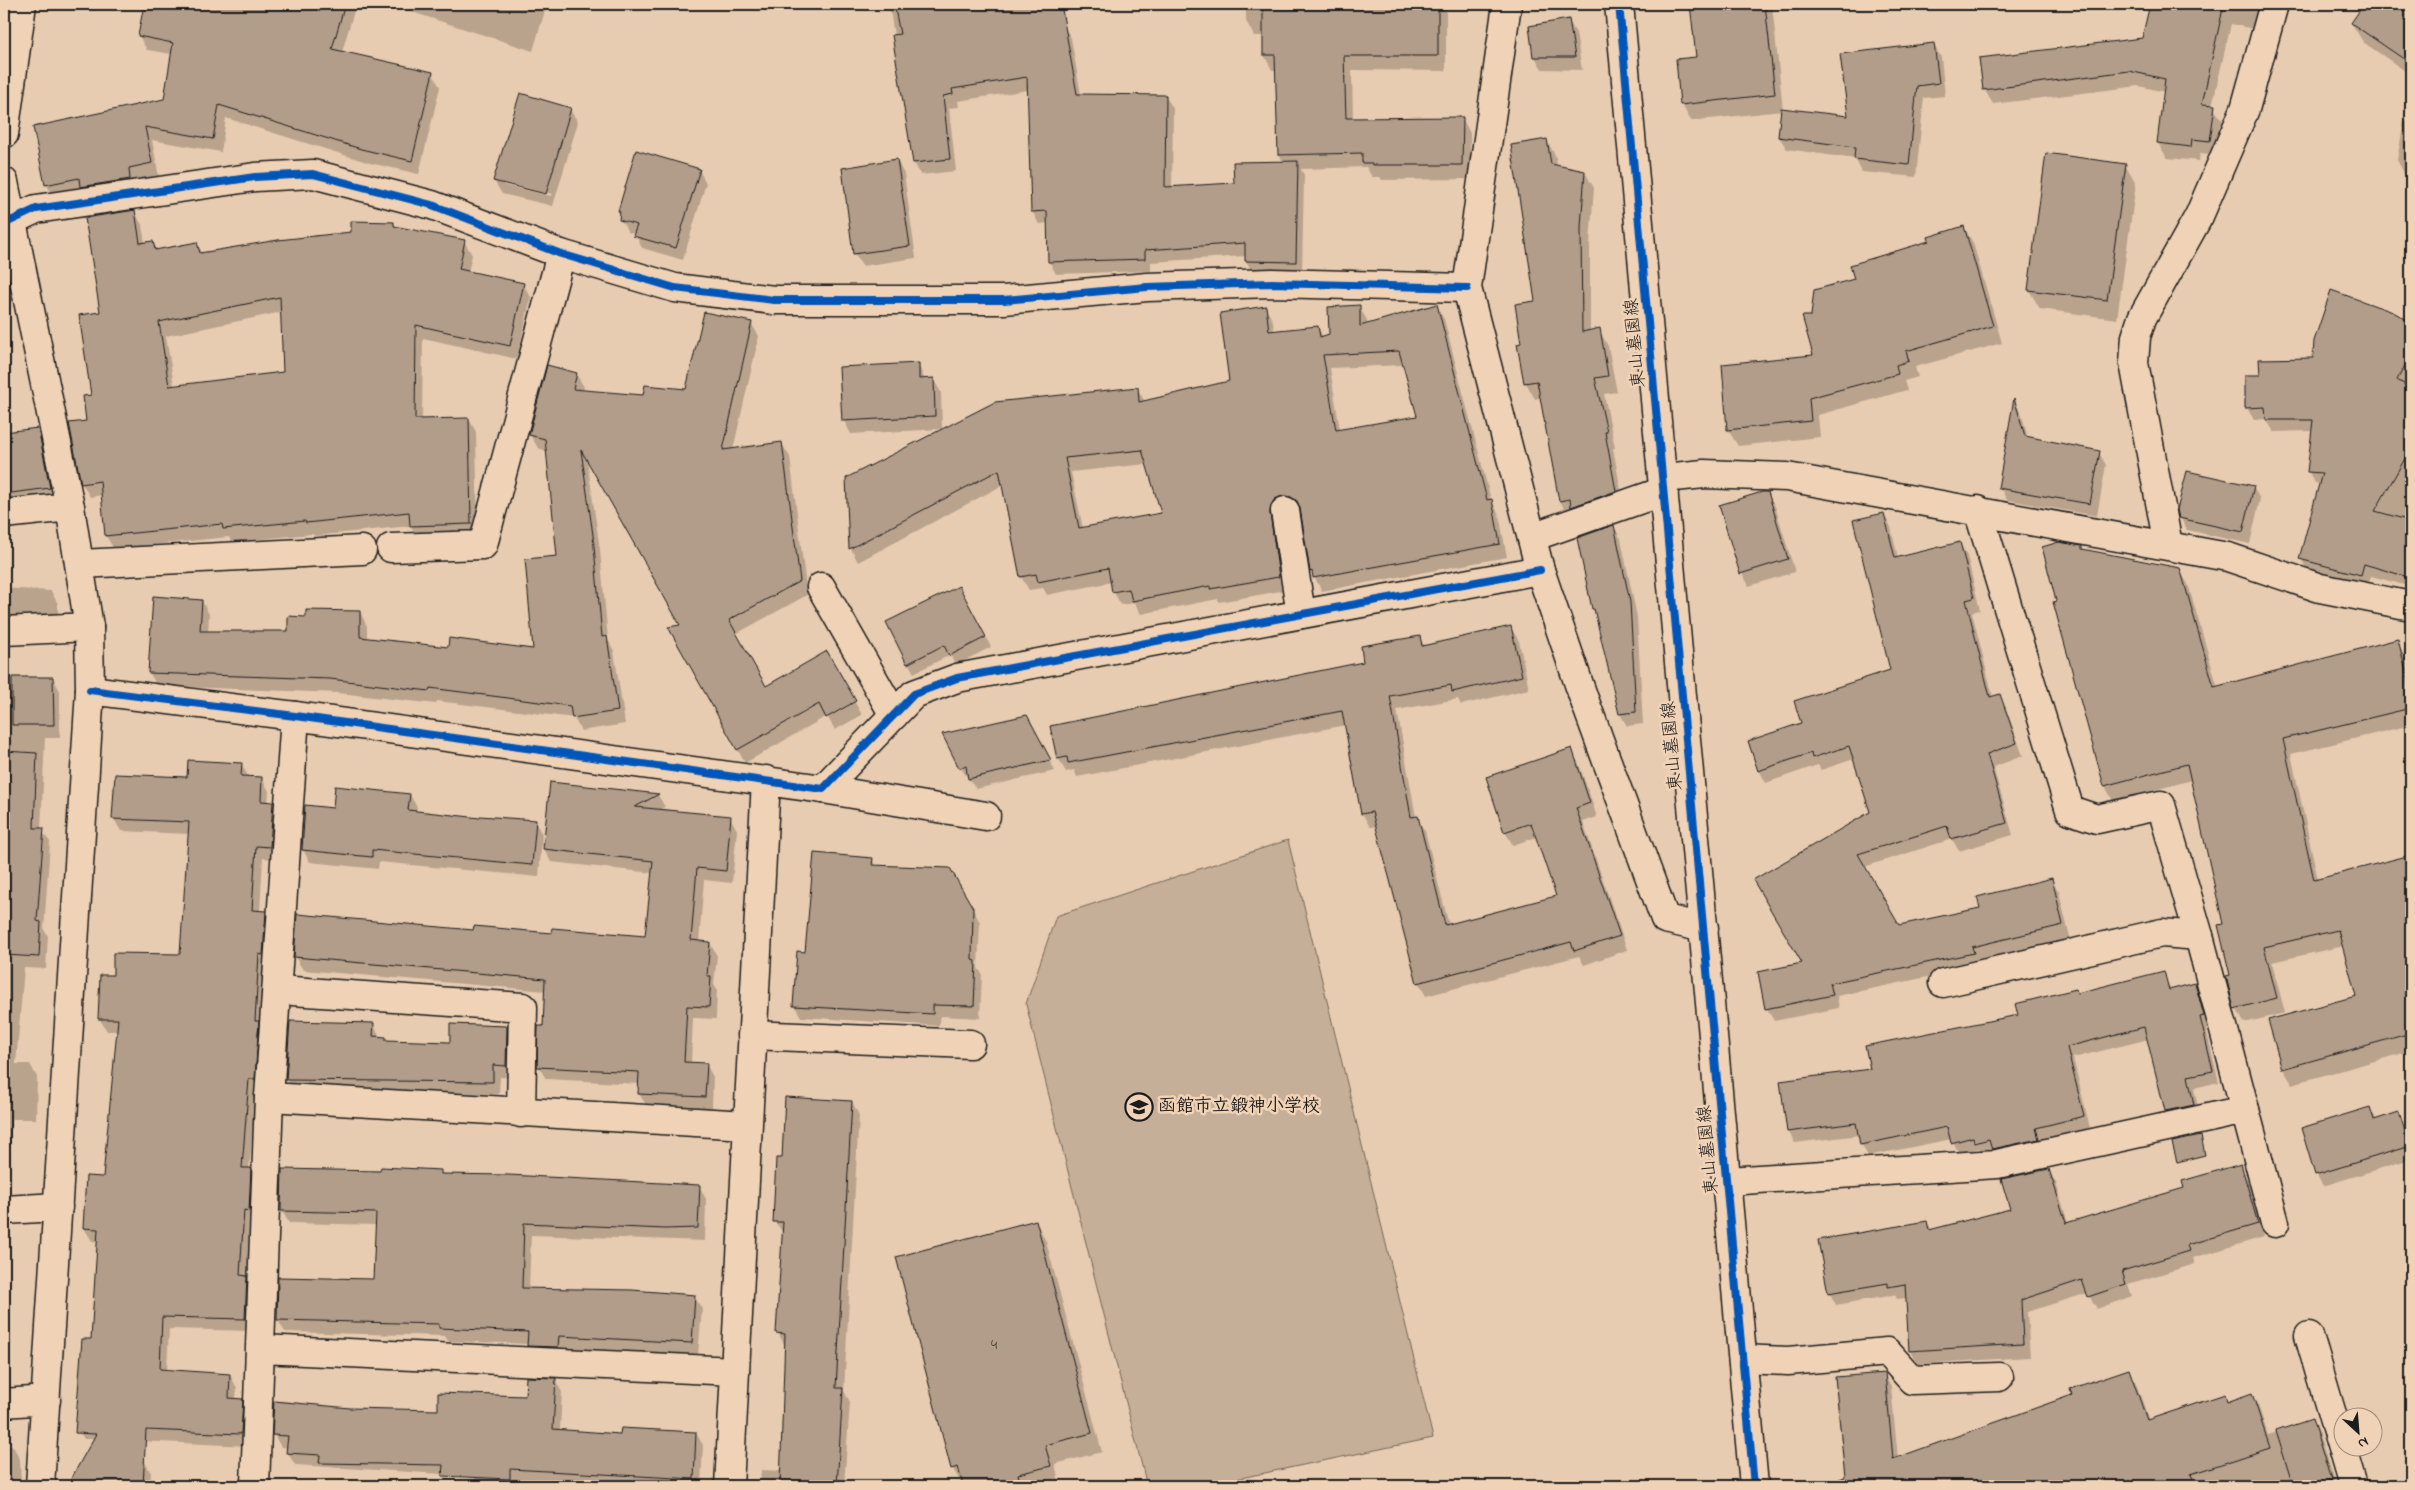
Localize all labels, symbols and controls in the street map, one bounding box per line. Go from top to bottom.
street label: 東山墓園線 [1619,297,1653,389]
street label: 東山墓園線 [1656,700,1690,792]
school or university icon: 函館市立鍛神小学校 [1124,1092,1154,1122]
place label: 函館市立鍛神小学校 [1158,1094,1320,1120]
street label: 東山墓園線 [1692,1104,1726,1196]
house number: 4 [991,1334,997,1356]
north arrow [2332,1408,2382,1458]
text: N [2354,1431,2372,1454]

